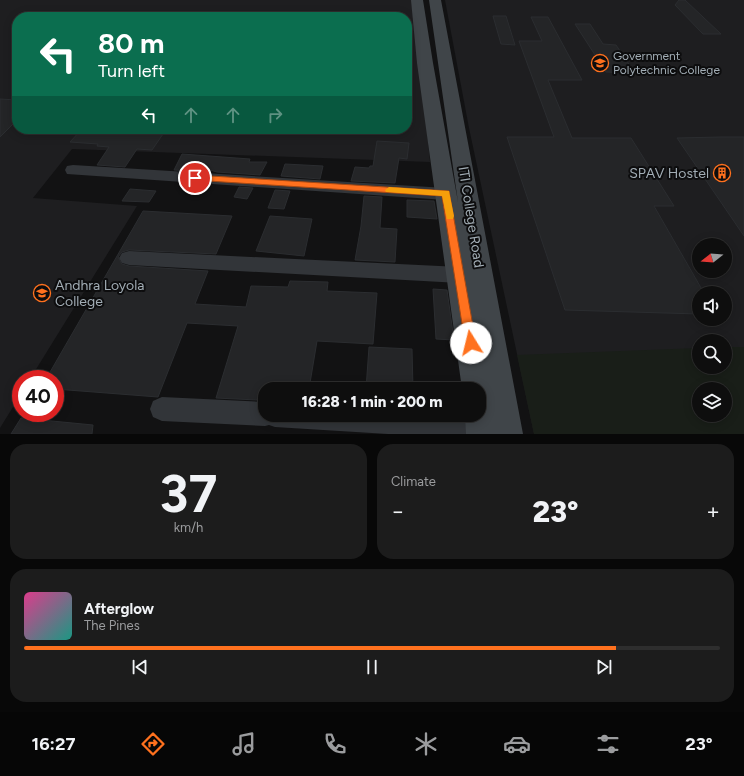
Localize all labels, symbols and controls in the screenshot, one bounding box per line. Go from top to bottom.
text: 80 m [98,26,164,60]
icon: left [32,28,84,80]
place label: Government Polytechnic College [613,49,720,77]
school or university icon: Government Polytechnic College [590,53,610,73]
text: Turn left [98,60,165,82]
icon: left [138,104,160,126]
icon: ahead [180,104,202,126]
icon: ahead [222,104,244,126]
icon: right [264,104,286,126]
pin [178,161,212,195]
building icon: SPAV Hostel [712,163,732,183]
street label: ITI College Road [455,165,487,269]
place label: SPAV Hostel [629,165,709,182]
icon: arrive [184,167,206,189]
north arrow [692,238,732,278]
map controls [692,238,732,422]
place label: Andhra Loyola College [55,277,144,310]
school or university icon: Andhra Loyola College [32,283,52,303]
button: sound [692,286,732,326]
position arrow [450,322,492,364]
button: search [692,334,732,374]
speed limit sign: 40 [12,370,64,422]
button: layers [692,382,732,422]
text: 16:28 · 1 min · 200 m [302,393,442,411]
text: 37 [160,463,217,525]
text: Climate [391,474,436,489]
text: 23° [533,493,578,530]
text: − [391,498,405,525]
text: + [706,498,720,525]
text: km/h [174,520,203,535]
text: Afterglow [84,600,154,618]
text: The Pines [84,618,140,633]
icon: previous [129,656,151,678]
icon: pause [361,656,383,678]
icon: next [593,656,615,678]
icon: directions [139,730,167,758]
icon: music [230,730,258,758]
icon: phone [321,730,349,758]
icon: climate [412,730,440,758]
icon: car [503,730,531,758]
icon: filters [594,730,622,758]
text: 16:27 [32,733,75,755]
text: 23° [685,733,712,755]

